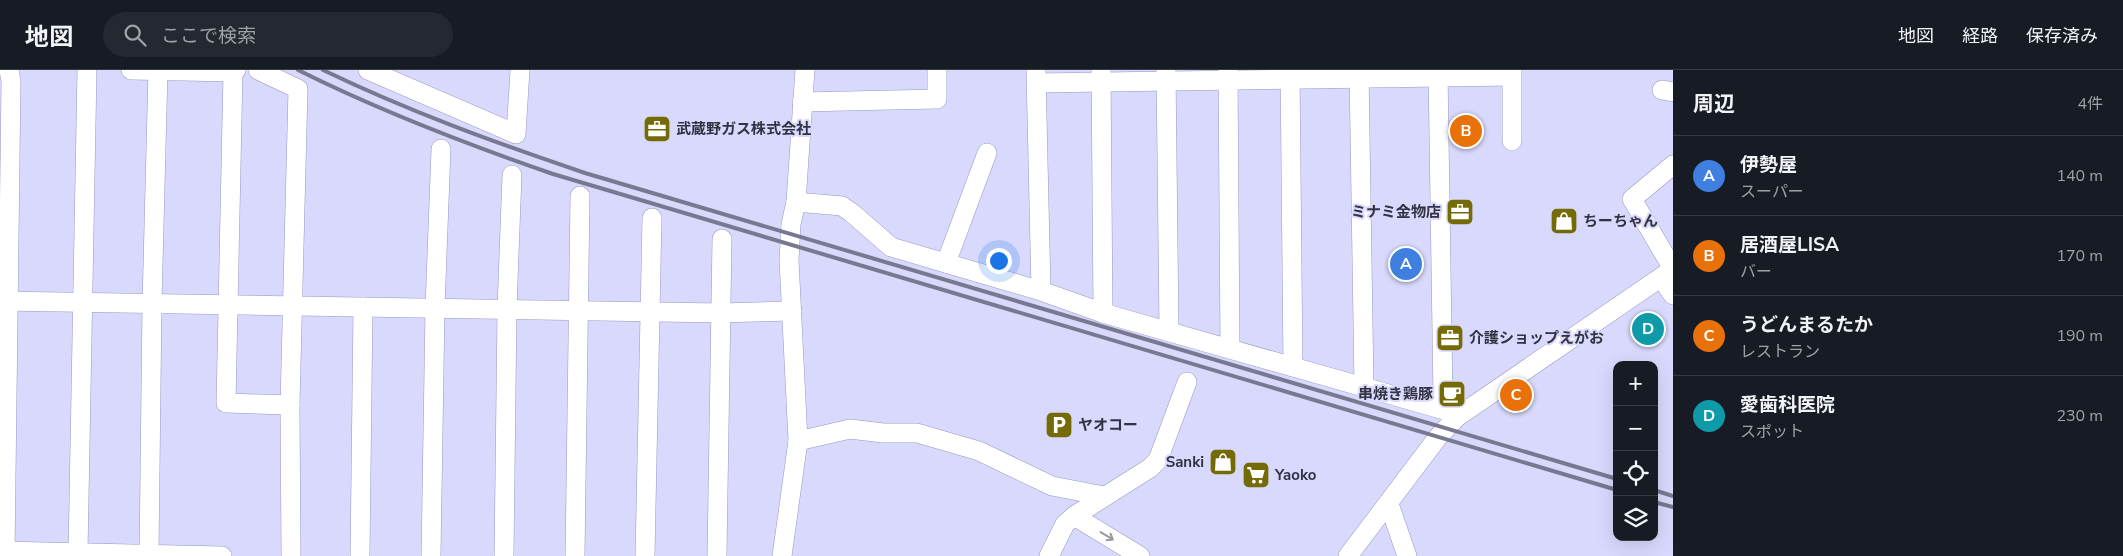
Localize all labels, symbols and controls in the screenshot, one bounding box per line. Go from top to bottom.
search box [103,12,453,57]
text: 地図 [25,21,73,53]
icon: search [121,21,149,49]
text: ここで検索 [161,23,256,49]
text: 地図 [1898,24,1934,48]
text: 経路 [1962,24,1998,48]
text: 保存済み [2026,24,2098,48]
text: 周辺 [1693,90,1735,118]
text: 4件 [2077,93,2103,115]
pin: B [1450,112,1482,150]
office icon: 武蔵野ガス株式会社 [642,114,672,144]
place label: 武蔵野ガス株式会社 [676,119,811,139]
text: 伊勢屋 [1740,152,1797,178]
text: A [1703,165,1715,187]
text: 140 m [2056,165,2103,187]
text: スーパー [1740,181,1804,203]
office icon: ミナミ金物店 [1445,197,1475,227]
place label: ミナミ金物店 [1351,202,1441,222]
shop icon: ちーちゃん [1549,206,1579,236]
place label: ちーちゃん [1583,211,1658,231]
text: 居酒屋LISA [1740,232,1839,258]
pin: A [1390,245,1422,283]
text: B [1703,245,1715,267]
text: 170 m [2056,245,2103,267]
your location [986,248,1012,274]
text: バー [1740,261,1772,283]
pin: D [1632,310,1664,348]
text: うどんまるたか [1740,312,1873,338]
office icon: 介護ショップえがお [1435,323,1465,353]
text: C [1704,325,1714,347]
text: 190 m [2056,325,2103,347]
place label: 介護ショップえがお [1469,328,1604,348]
text: レストラン [1740,341,1820,363]
map controls [1613,361,1658,541]
button: + [1613,361,1658,406]
pin: C [1500,376,1532,414]
cafe icon: 串焼き鶏豚 [1437,379,1467,409]
place label: 串焼き鶏豚 [1358,384,1433,404]
text: 愛歯科医院 [1740,392,1835,418]
text: D [1703,405,1715,427]
text: 230 m [2056,405,2103,427]
button: − [1613,406,1658,451]
parking icon: ヤオコー [1044,410,1074,440]
place label: ヤオコー [1078,415,1138,435]
text: スポット [1740,421,1804,443]
shop icon: Sanki [1208,447,1238,477]
button: locate [1613,451,1658,496]
place label: Sanki [1166,452,1204,472]
supermarket icon: Yaoko [1241,460,1271,490]
place label: Yaoko [1274,465,1317,485]
button: layers [1613,496,1658,541]
one-way arrow [1100,532,1114,542]

